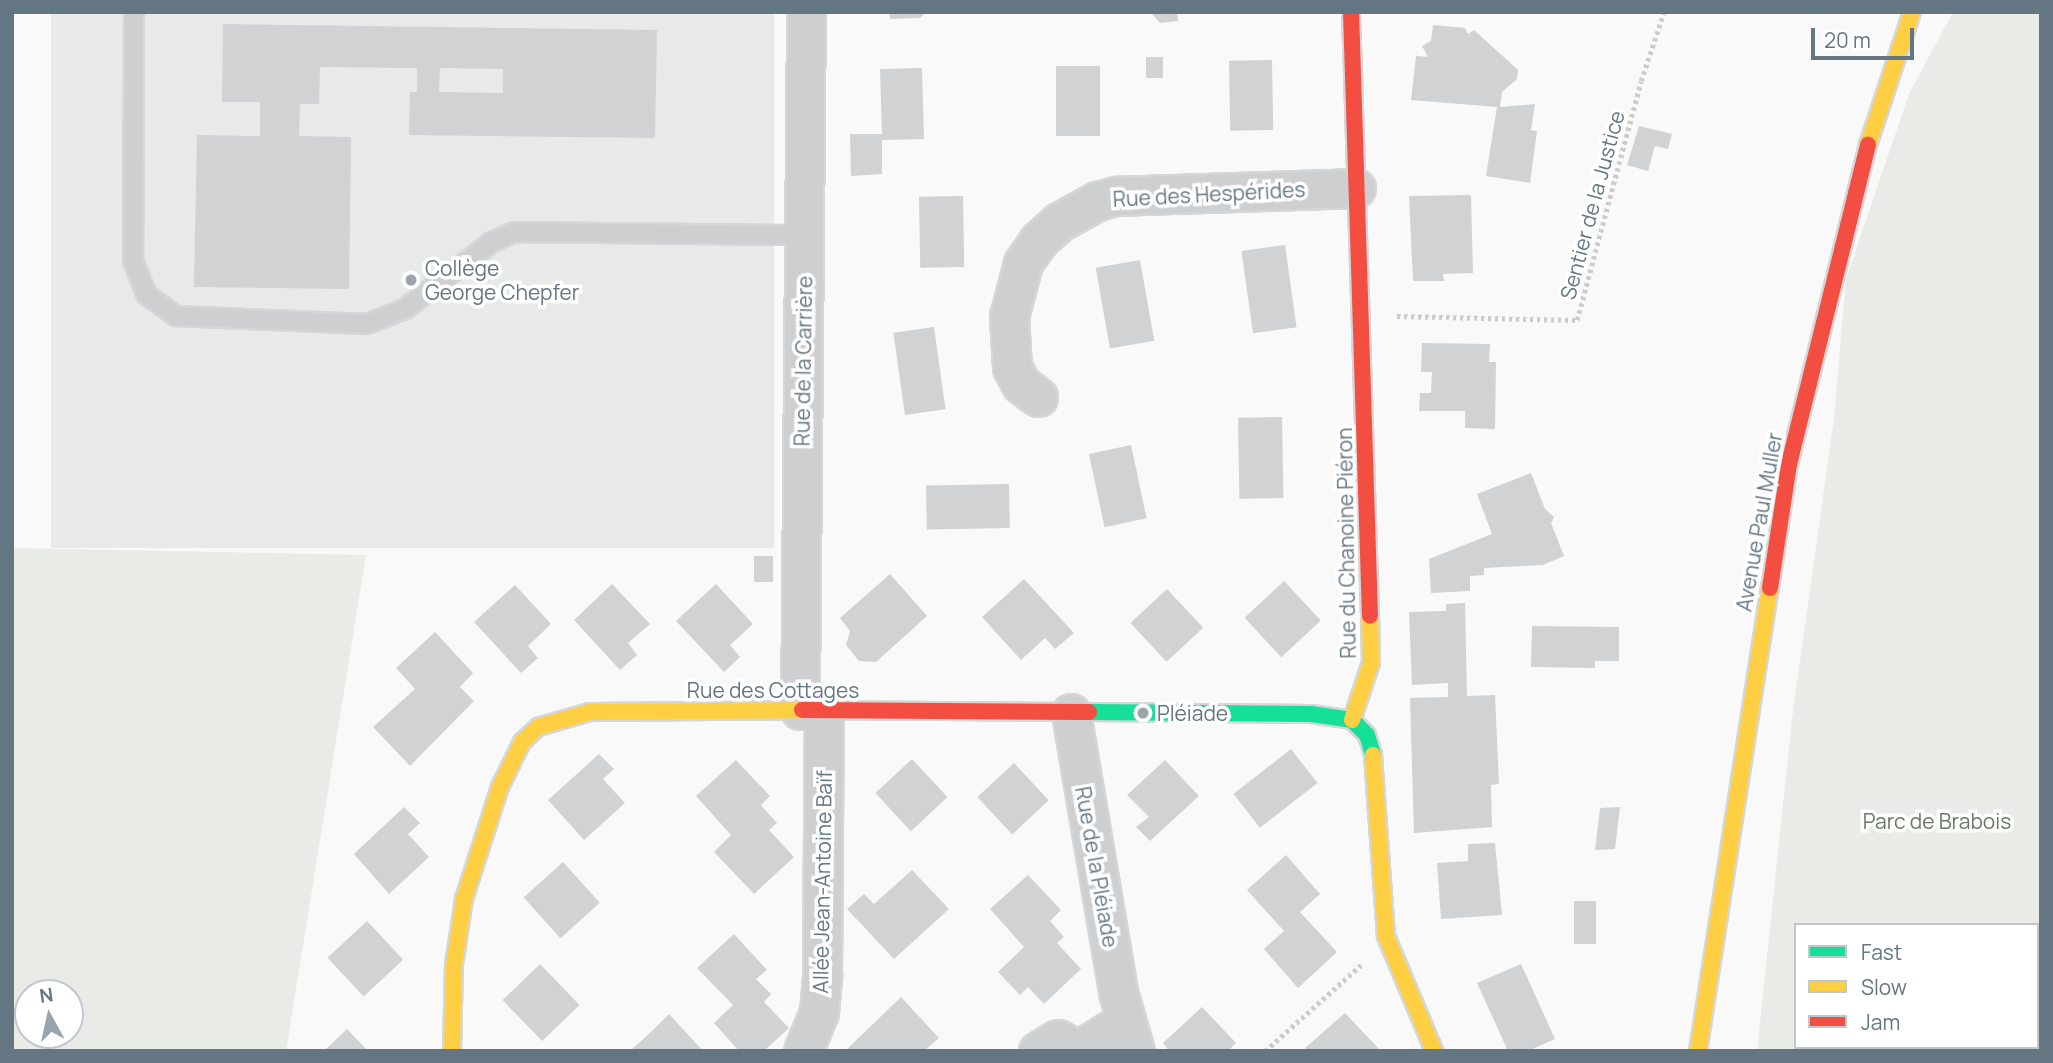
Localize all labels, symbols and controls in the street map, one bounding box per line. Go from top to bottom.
scale bar [1815,14,1918,58]
text: 20 m [1824,26,1871,54]
street label: Sentier de la Justice [1555,108,1629,302]
street label: Rue des Hespérides [1112,176,1306,212]
place label: Collège George Chepfer [425,255,579,305]
marker: Collège George Chepfer [403,272,419,288]
street label: Rue de la Carrière [789,276,817,446]
street label: Rue du Chanoine Piéron [1331,427,1361,659]
street label: Avenue Paul Muller [1731,431,1787,613]
street label: Rue des Cottages [687,677,859,703]
place label: Pléiade [1157,700,1228,726]
marker: Pléiade [1135,705,1151,721]
street label: Allée Jean-Antoine Baïf [807,770,837,994]
street label: Rue de la Pléiade [1070,785,1124,949]
park label: Parc de Brabois [1863,808,2011,834]
legend [1794,923,2039,1049]
text: Fast [1861,938,1902,966]
text: Slow [1861,973,1907,1001]
north arrow [14,979,84,1049]
text: N [38,981,55,1009]
text: Jam [1861,1008,1900,1036]

